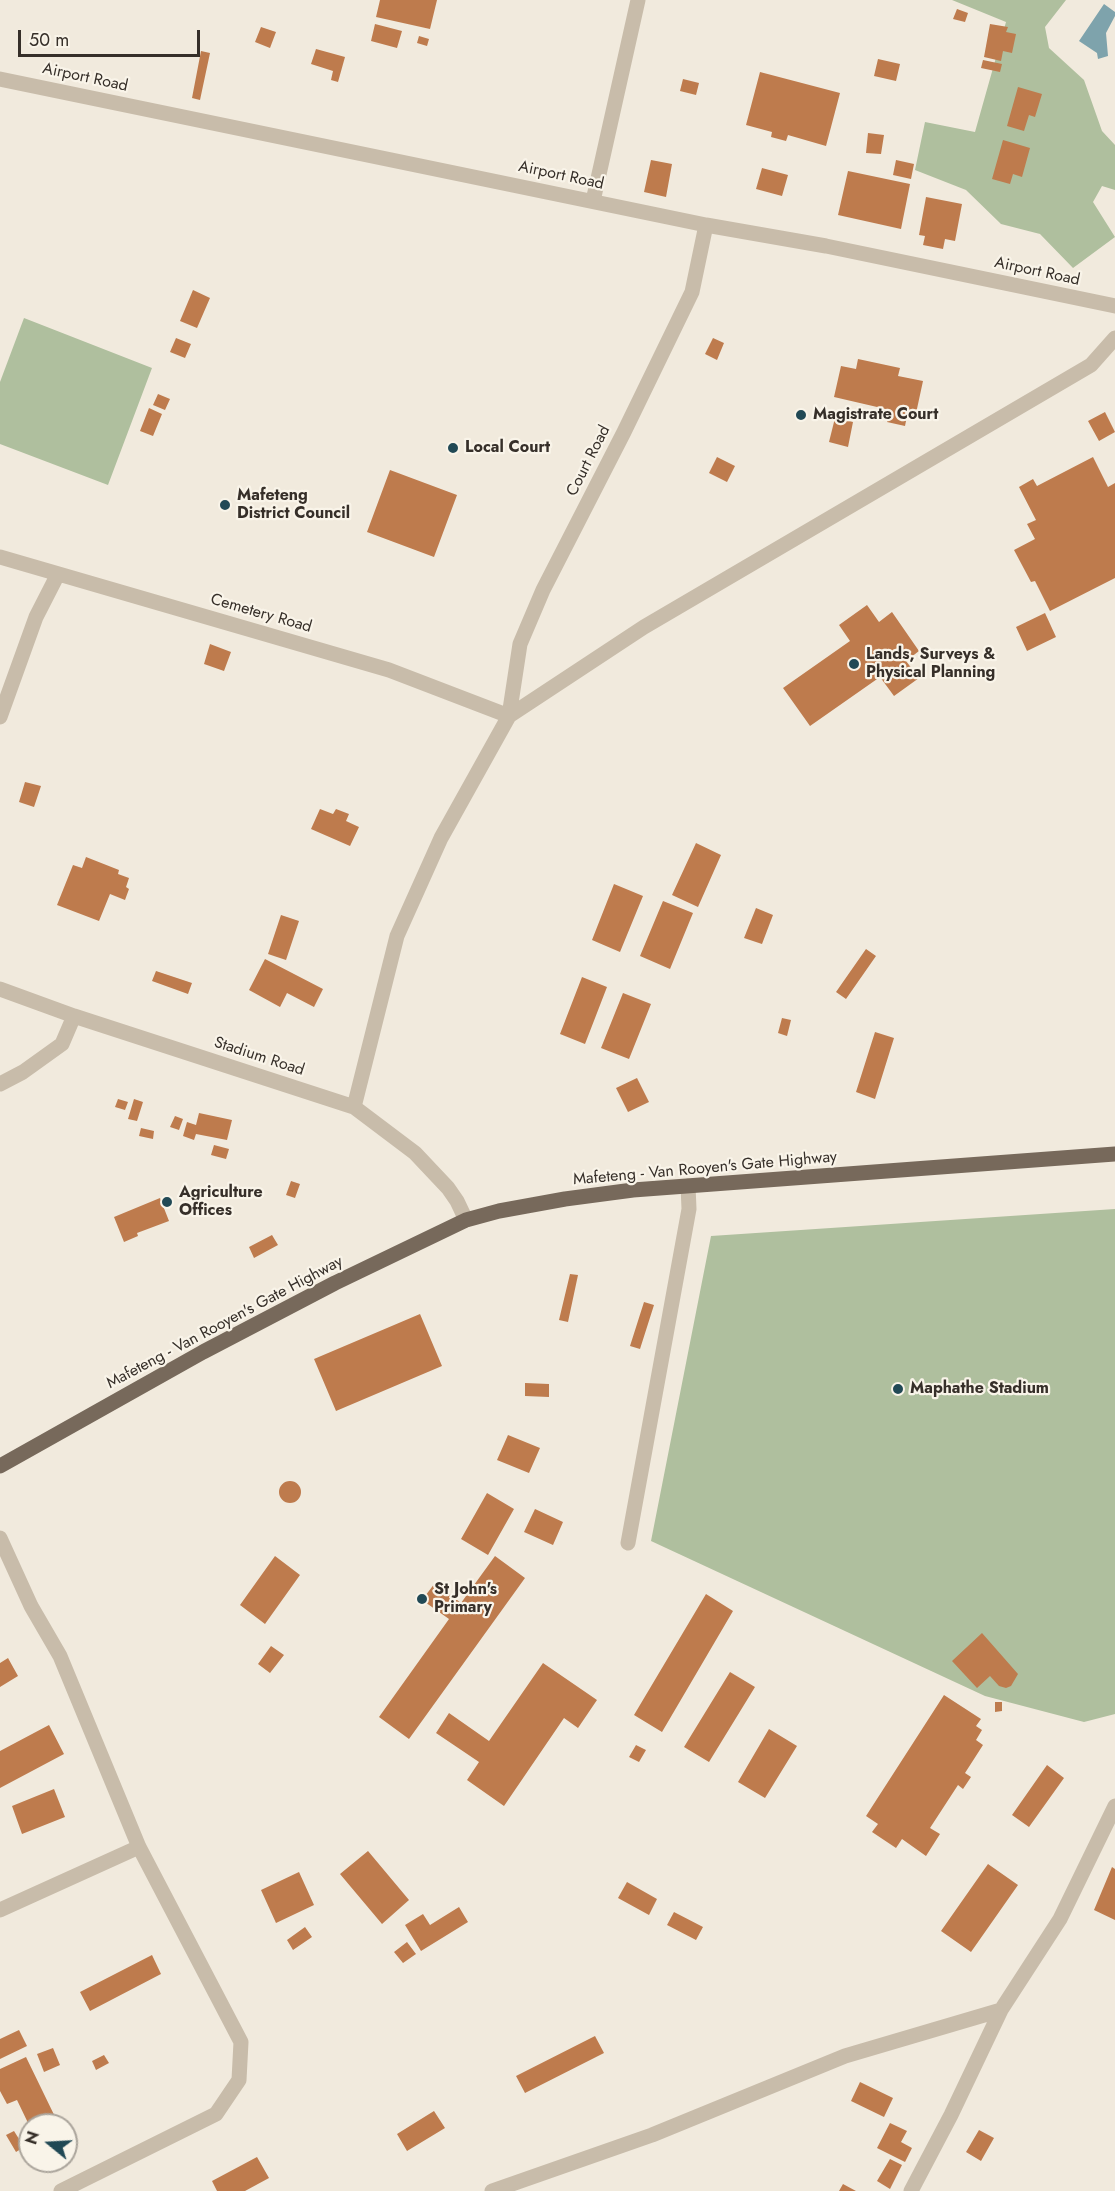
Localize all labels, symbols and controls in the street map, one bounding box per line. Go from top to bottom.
scale bar [21,18,202,56]
text: 50 m [29,27,69,53]
street label: Airport Road [41,60,129,96]
street label: Airport Road [517,158,605,194]
street label: Airport Road [993,254,1081,290]
place label: Magistrate Court [813,405,938,425]
marker: Magistrate Court [794,408,808,422]
street label: Court Road [563,422,615,500]
place label: Local Court [465,438,550,458]
marker: Local Court [446,441,460,455]
place label: Mafeteng District Council [237,486,350,524]
marker: Mafeteng District Council [218,498,232,512]
street label: Cemetery Road [208,590,314,638]
place label: Lands, Surveys & Physical Planning [866,645,995,683]
marker: Lands, Surveys & Physical Planning [847,657,861,671]
street label: Stadium Road [211,1033,307,1081]
street label: Mafeteng - Van Rooyen's Gate Highway [572,1148,838,1190]
place label: Agriculture Offices [179,1183,263,1221]
marker: Agriculture Offices [160,1195,174,1209]
street label: Mafeteng - Van Rooyen's Gate Highway [104,1252,346,1394]
place label: Maphathe Stadium [910,1379,1049,1399]
marker: Maphathe Stadium [891,1382,905,1396]
place label: St John's Primary [434,1580,497,1618]
marker: St John's Primary [415,1592,429,1606]
north arrow [18,2113,78,2173]
text: N [19,2128,45,2148]

